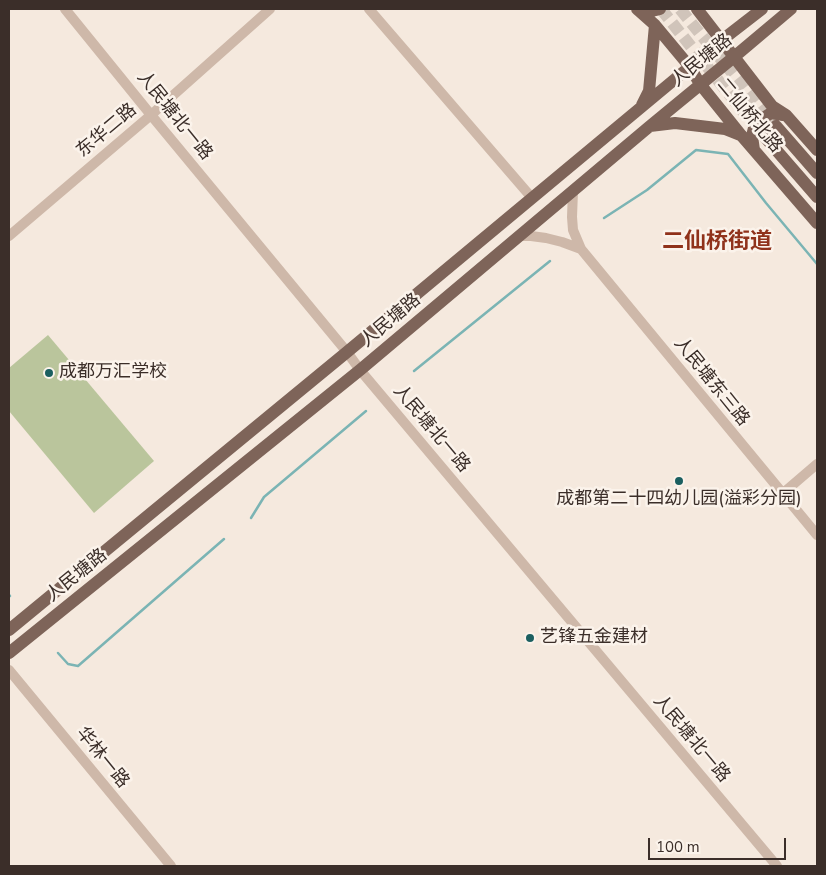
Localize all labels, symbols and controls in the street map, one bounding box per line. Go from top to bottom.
street label: 人民塘路 [667,30,737,92]
street label: 人民塘北一路 [132,67,216,165]
street label: 二仙桥北路 [712,75,786,157]
street label: 东华二路 [72,100,142,162]
district label: 二仙桥街道 [662,230,772,256]
street label: 人民塘路 [356,290,426,352]
street label: 人民塘东三路 [669,333,753,431]
place label: 成都万汇学校 [59,362,167,384]
marker: 成都万汇学校 [43,367,55,379]
street label: 人民塘北一路 [388,381,474,477]
marker: 成都第二十四幼儿园(溢彩分园) [673,475,685,487]
place label: 成都第二十四幼儿园(溢彩分园) [556,489,802,511]
street label: 人民塘路 [42,545,112,607]
place label: 艺锋五金建材 [540,627,648,649]
marker: 艺锋五金建材 [524,632,536,644]
street label: 人民塘北一路 [648,691,734,787]
street label: 华林一路 [71,723,133,793]
scale bar [651,828,788,860]
text: 100 m [656,837,700,857]

